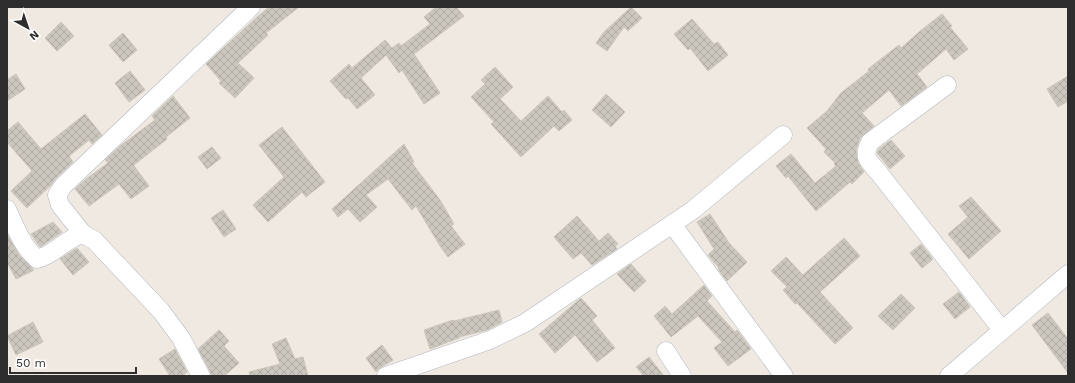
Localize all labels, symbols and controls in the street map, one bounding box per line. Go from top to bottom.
north arrow [8,8,48,48]
text: N [27,28,41,43]
scale bar [10,349,136,375]
text: 50 m [16,356,46,370]

